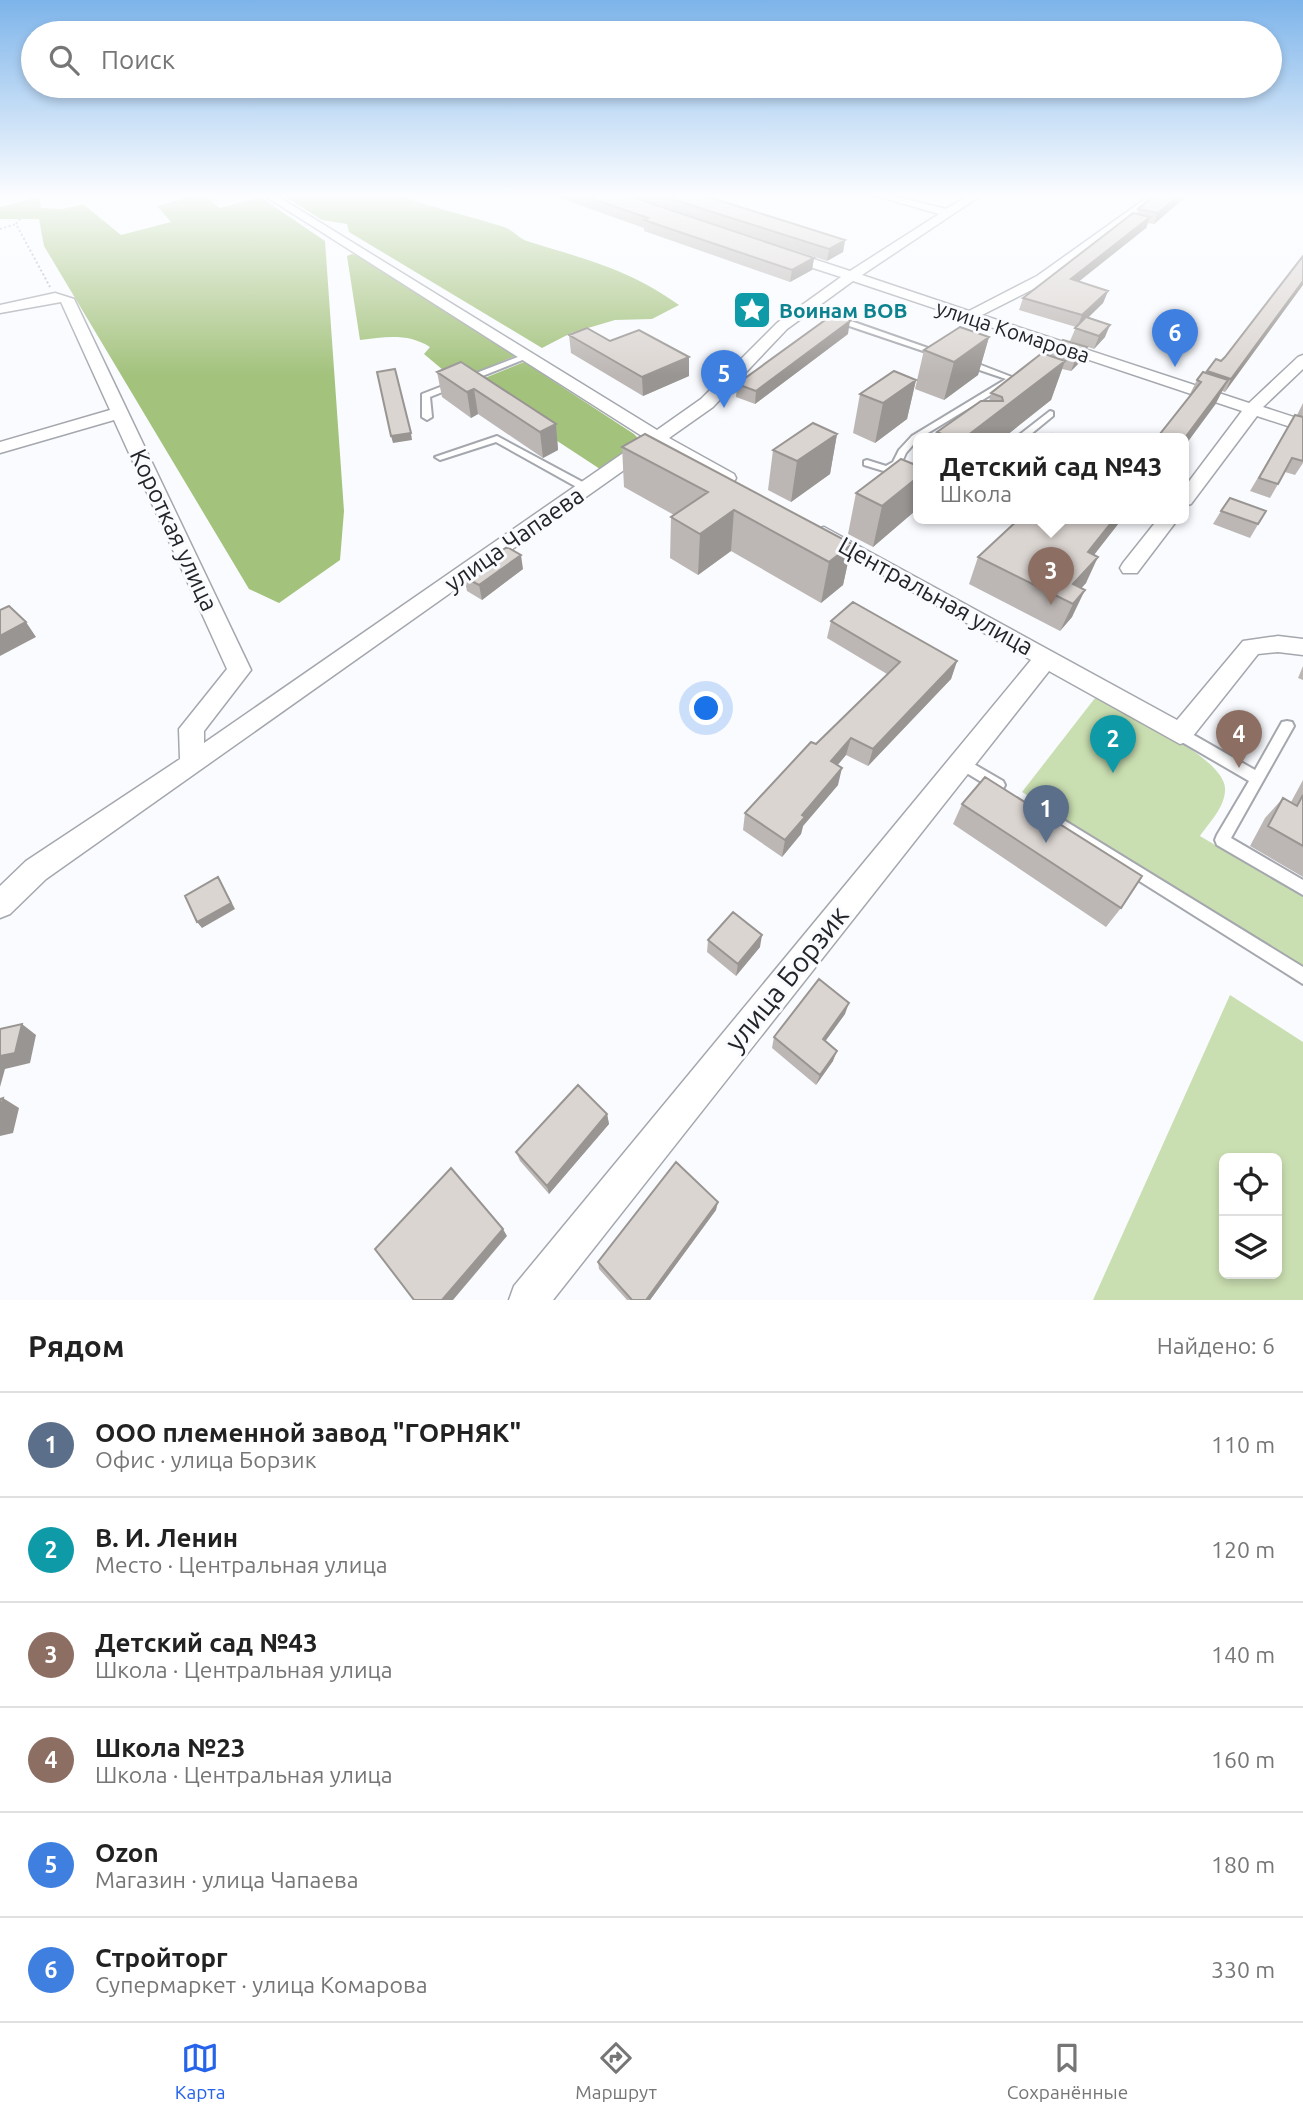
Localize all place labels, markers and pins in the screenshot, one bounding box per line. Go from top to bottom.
place icon: Воинам ВОВ [731,289,773,331]
place label: Воинам ВОВ [779,298,907,322]
pin: 6 [1152,309,1198,367]
pin: 5 [701,350,747,408]
pin: 3 [1028,547,1074,605]
pin: 4 [1216,710,1262,768]
pin: 2 [1090,715,1136,773]
pin: 1 [1023,785,1069,843]

